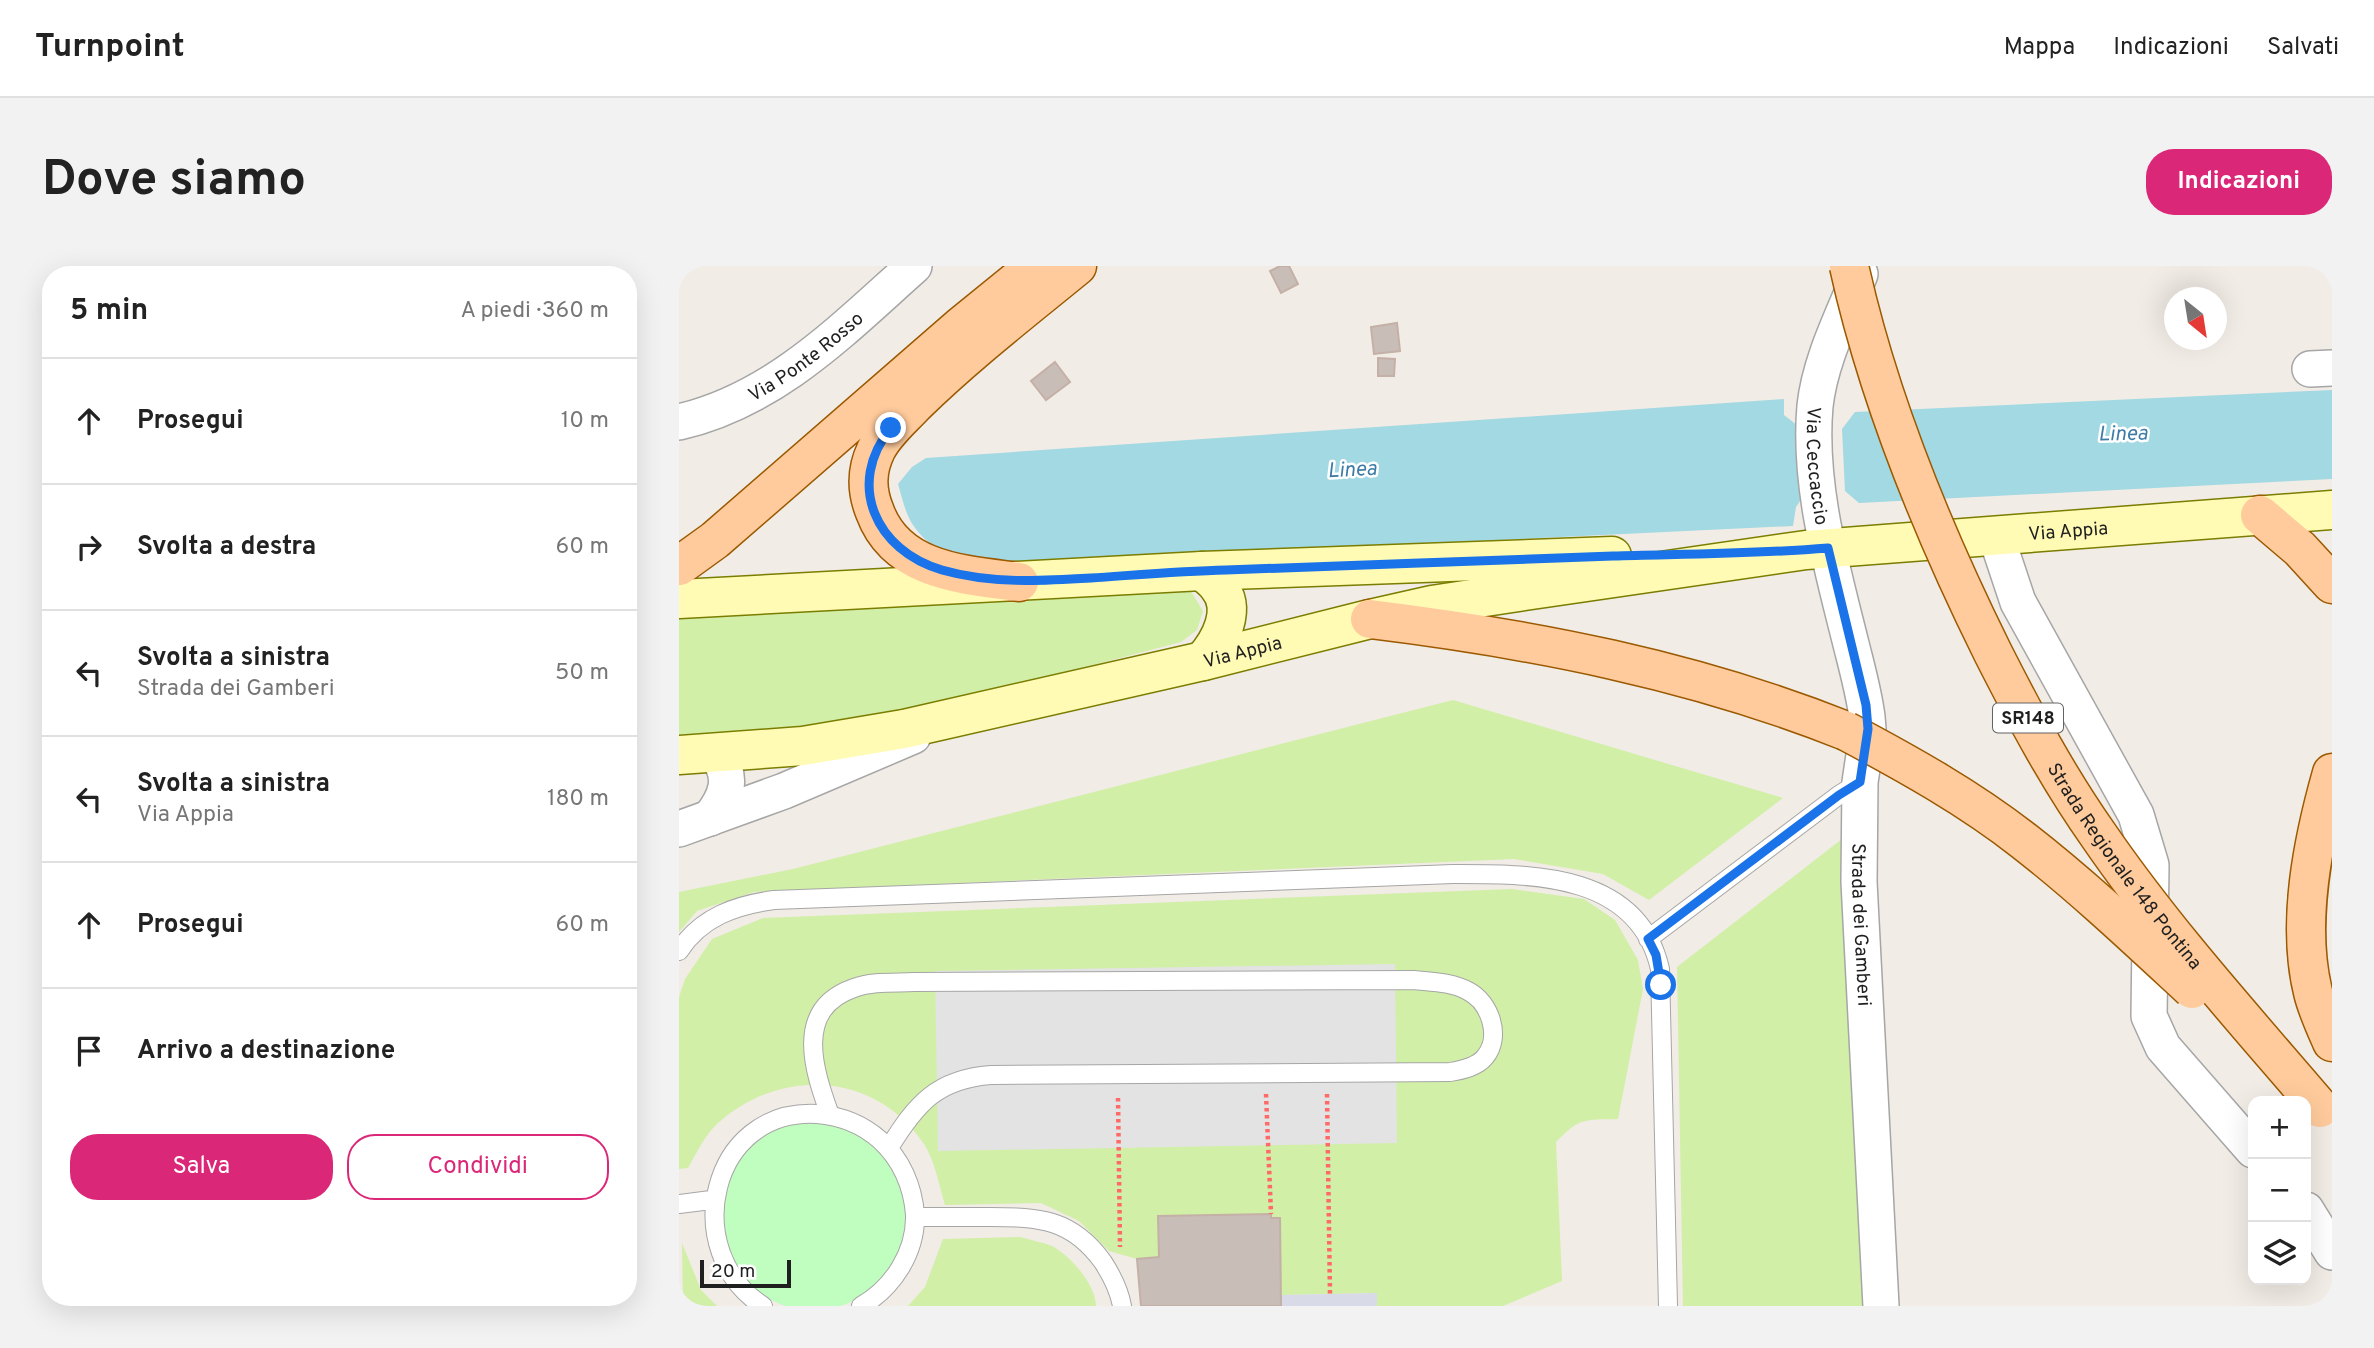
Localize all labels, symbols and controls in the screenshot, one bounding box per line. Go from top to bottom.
text: Turnpoint [35,27,185,69]
text: Mappa [2004,33,2075,63]
text: Indicazioni [2113,33,2229,63]
text: Salvati [2267,33,2339,63]
button: Indicazioni [2146,149,2332,215]
text: Dove siamo [42,151,306,213]
north arrow [2164,287,2227,350]
text: 5 min [70,293,148,330]
text: A piedi · 360 m [460,297,609,326]
street label: Via Ponte Rosso [745,307,869,408]
icon: ahead [70,402,108,440]
text: Prosegui [137,405,244,438]
street label: Via Ceccaccio [1800,406,1833,527]
text: 10 m [561,407,609,436]
route end [875,412,906,443]
water label: Linea [2098,421,2148,448]
water label: Linea [1327,456,1378,485]
street label: Via Appia [2027,517,2109,547]
icon: right [70,528,108,566]
text: Svolta a destra [137,531,316,564]
text: 60 m [556,533,609,562]
street label: Via Appia [1201,632,1285,674]
text: Svolta a sinistra [137,642,330,675]
icon: left [70,654,108,692]
text: 50 m [555,659,609,688]
text: Strada dei Gamberi [137,675,335,704]
road number: SR148 [1993,704,2063,732]
street label: Strada Regionale 148 Pontina [2041,759,2206,975]
text: Svolta a sinistra [137,768,330,801]
icon: left [70,780,108,818]
text: 180 m [547,785,609,814]
text: Via Appia [137,801,234,830]
street label: Strada dei Gamberi [1845,843,1875,1007]
icon: ahead [70,906,108,944]
text: Prosegui [137,909,244,942]
text: 60 m [556,911,609,940]
route start [1645,969,1676,1000]
icon: arrive [70,1032,108,1070]
text: Arrivo a destinazione [137,1035,395,1068]
map controls [2248,1096,2311,1285]
button: + [2248,1096,2311,1159]
button: Salva [70,1134,333,1200]
button: Condividi [347,1134,609,1200]
button: − [2248,1159,2311,1222]
button: layers [2248,1222,2311,1285]
scale bar [700,1257,791,1289]
text: 20 m [711,1260,755,1284]

